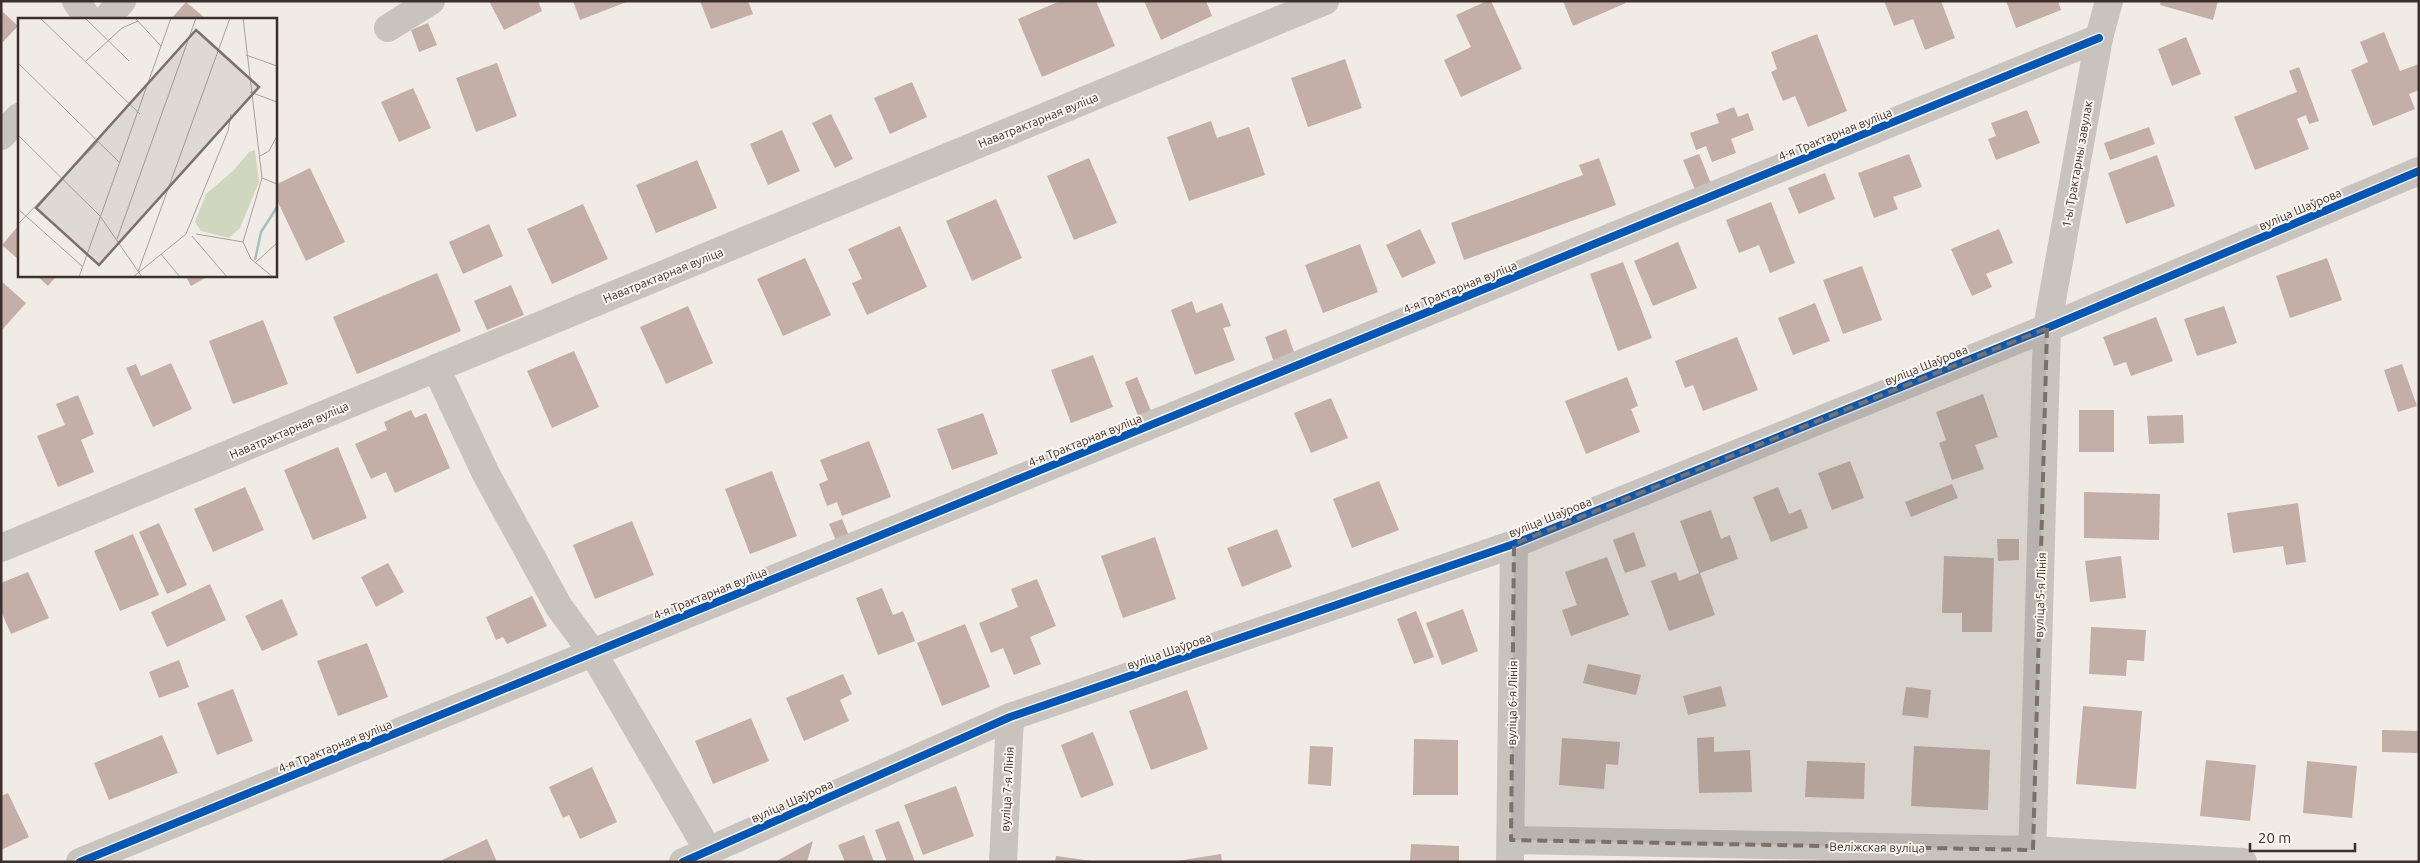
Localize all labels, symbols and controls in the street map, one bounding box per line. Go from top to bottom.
inset map [18,18,276,276]
street label: Наватрактарная вуліца [976,90,1100,150]
street label: 1-ы Трактарны завулак [2059,100,2095,228]
street label: 4-я Трактарная вуліца [1776,105,1894,163]
street label: вуліца Шаўрова [2257,186,2343,232]
street label: Наватрактарная вуліца [601,245,725,305]
street label: 4-я Трактарная вуліца [1401,258,1519,316]
street label: вуліца Шаўрова [1883,342,1969,388]
street label: Наватрактарная вуліца [227,399,351,461]
street label: 4-я Трактарная вуліца [1026,411,1144,469]
street label: вуліца Шаўрова [1507,494,1593,540]
street label: вуліца 5-я Лінія [2032,552,2048,638]
street label: 4-я Трактарная вуліца [651,564,769,622]
street label: вуліца Шаўрова [1125,630,1213,672]
street label: вуліца 6-я Лінія [1505,660,1519,746]
street label: 4-я Трактарная вуліца [276,717,394,775]
street label: вуліца 7-я Лінія [998,746,1016,832]
street label: вуліца Шаўрова [749,777,835,825]
scale bar [2250,820,2355,852]
text: 20 m [2258,829,2291,846]
street label: Веліжская вуліца [1829,840,1925,854]

